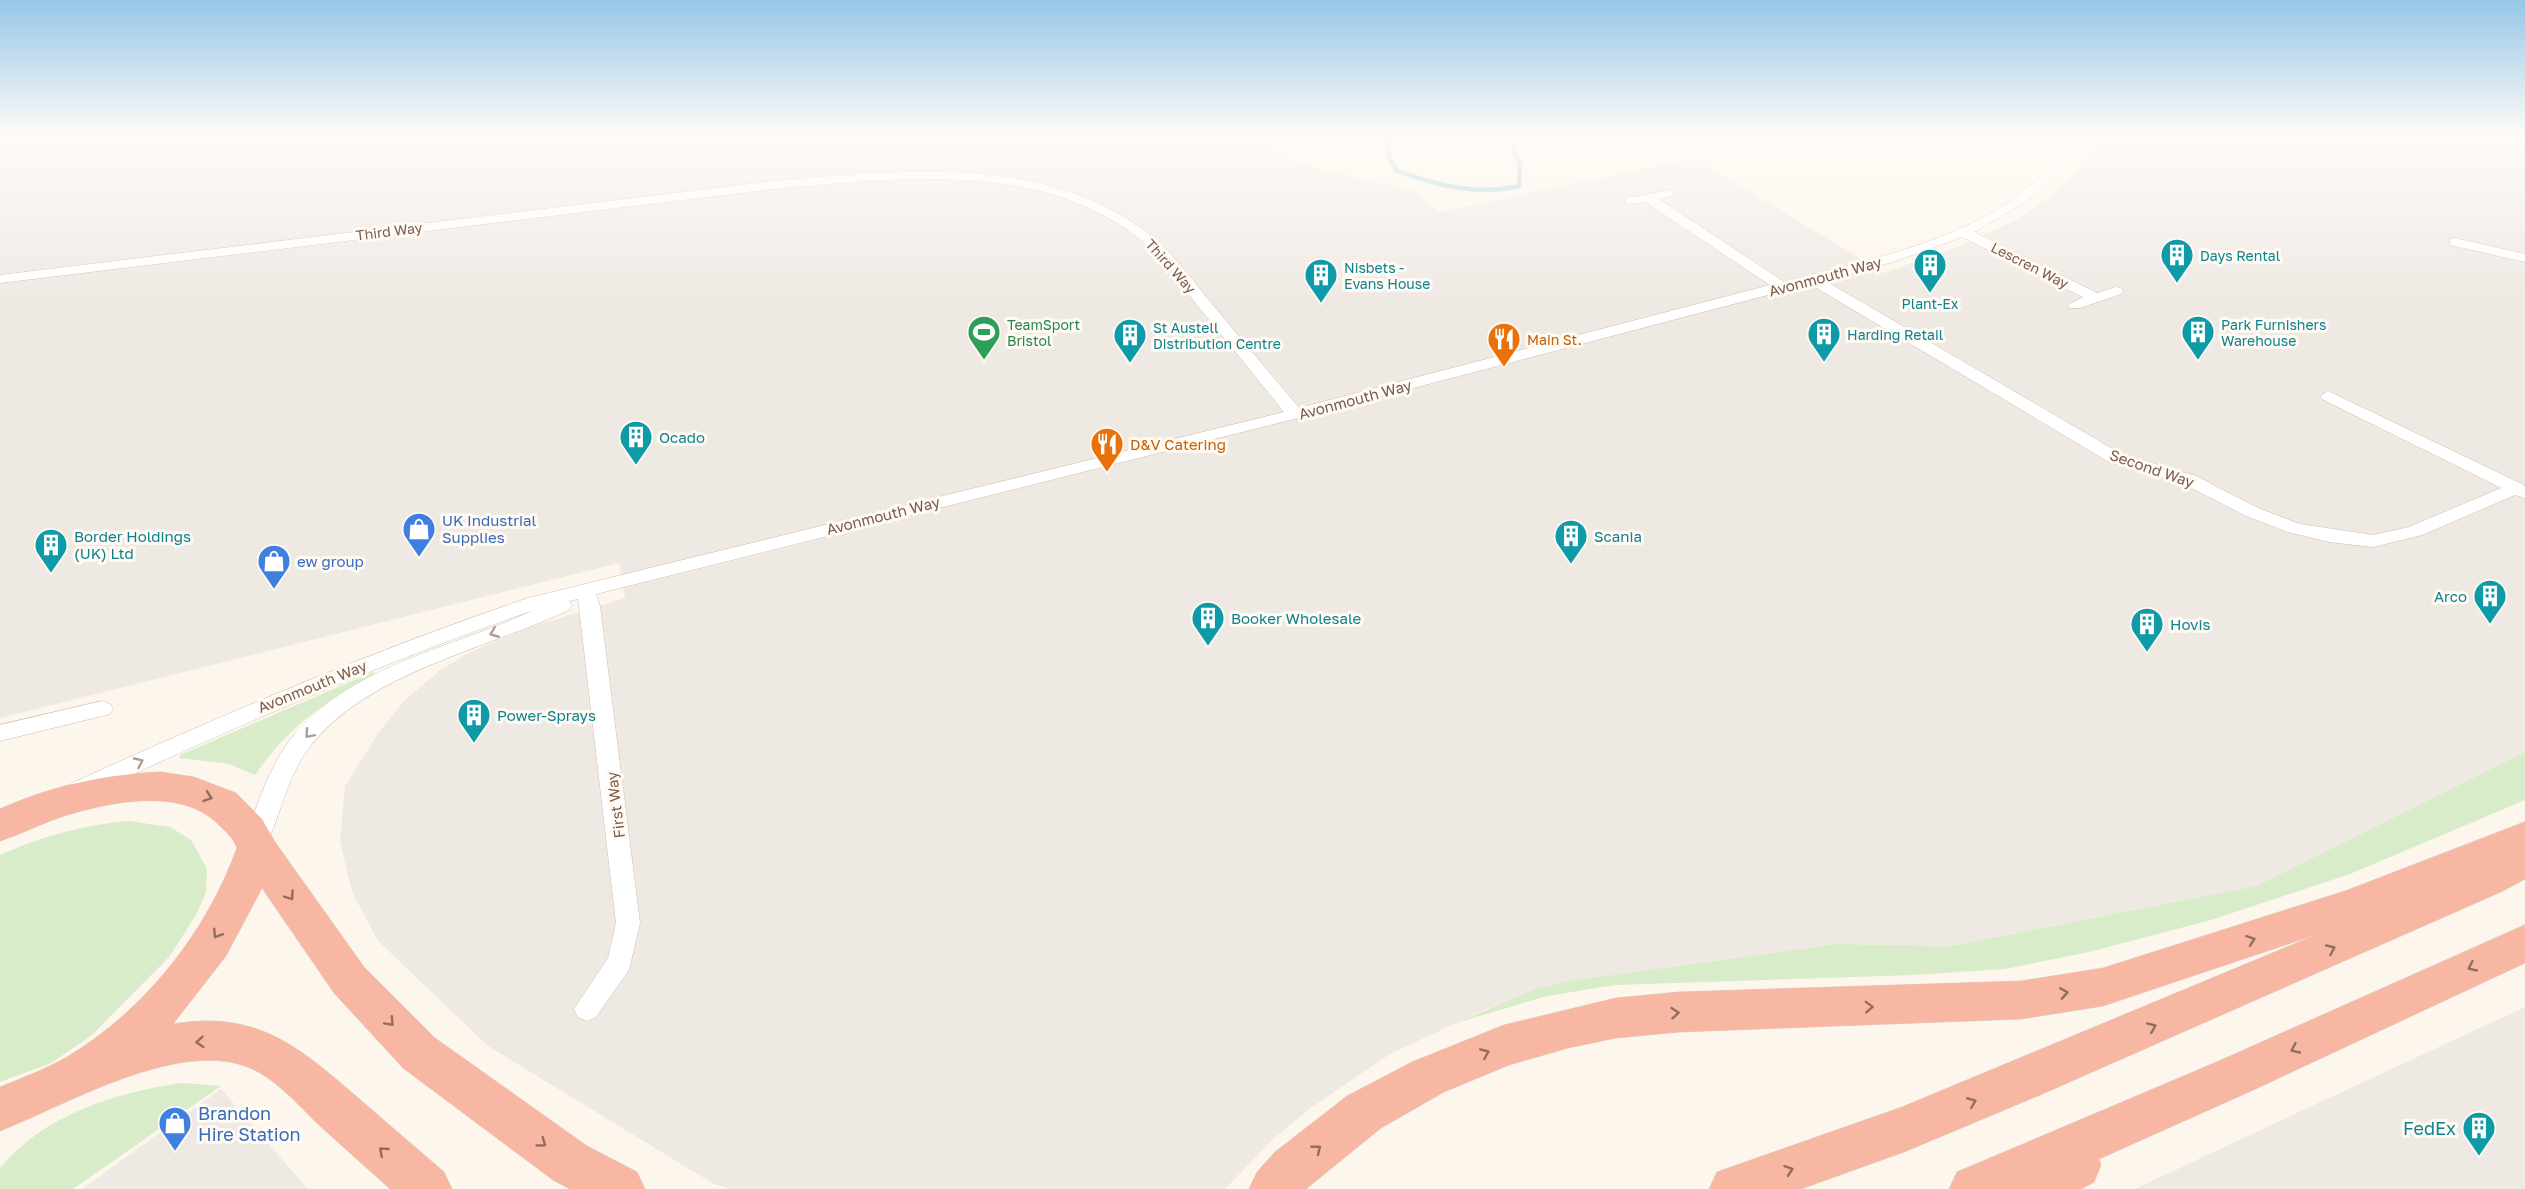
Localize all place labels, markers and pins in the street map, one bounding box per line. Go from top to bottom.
building icon: Days Rental [2159,237,2195,284]
building icon: Plant-Ex [1912,247,1948,294]
place label: Days Rental [2200,247,2280,264]
building icon: Nisbets - Evans House [1303,257,1339,304]
place label: Nisbets - Evans House [1344,259,1430,292]
place label: Plant-Ex [1902,295,1959,312]
sports icon: TeamSport Bristol [966,314,1002,361]
building icon: Park Furnishers Warehouse [2180,314,2216,361]
place label: TeamSport Bristol [1007,316,1080,349]
building icon: Harding Retail [1806,316,1842,363]
place label: Park Furnishers Warehouse [2221,316,2326,349]
building icon: St Austell Distribution Centre [1112,317,1148,364]
place label: St Austell Distribution Centre [1153,319,1281,352]
restaurant icon: Main St. [1486,321,1522,368]
place label: Harding Retail [1847,326,1943,343]
place label: Main St. [1527,331,1582,348]
building icon: Ocado [618,419,654,466]
restaurant icon: D&V Catering [1089,426,1125,473]
place label: Ocado [659,428,705,446]
place label: D&V Catering [1130,435,1226,453]
shop icon: UK Industrial Supplies [401,511,437,558]
place label: UK Industrial Supplies [442,511,537,546]
building icon: Scania [1553,518,1589,565]
building icon: Border Holdings (UK) Ltd [33,527,69,574]
place label: Border Holdings (UK) Ltd [74,527,191,562]
place label: Scania [1594,527,1642,545]
shop icon: ew group [256,543,292,590]
place label: ew group [297,552,364,570]
building icon: Arco [2472,578,2508,625]
place label: Arco [2434,587,2467,605]
building icon: Booker Wholesale [1190,600,1226,647]
building icon: Hovis [2129,606,2165,653]
place label: Booker Wholesale [1231,609,1362,627]
place label: Hovis [2170,615,2211,633]
building icon: Power-Sprays [456,697,492,744]
place label: Power-Sprays [497,706,596,724]
place label: Brandon Hire Station [198,1102,301,1145]
shop icon: Brandon Hire Station [157,1105,193,1152]
building icon: FedEx [2461,1110,2497,1157]
place label: FedEx [2403,1117,2456,1139]

